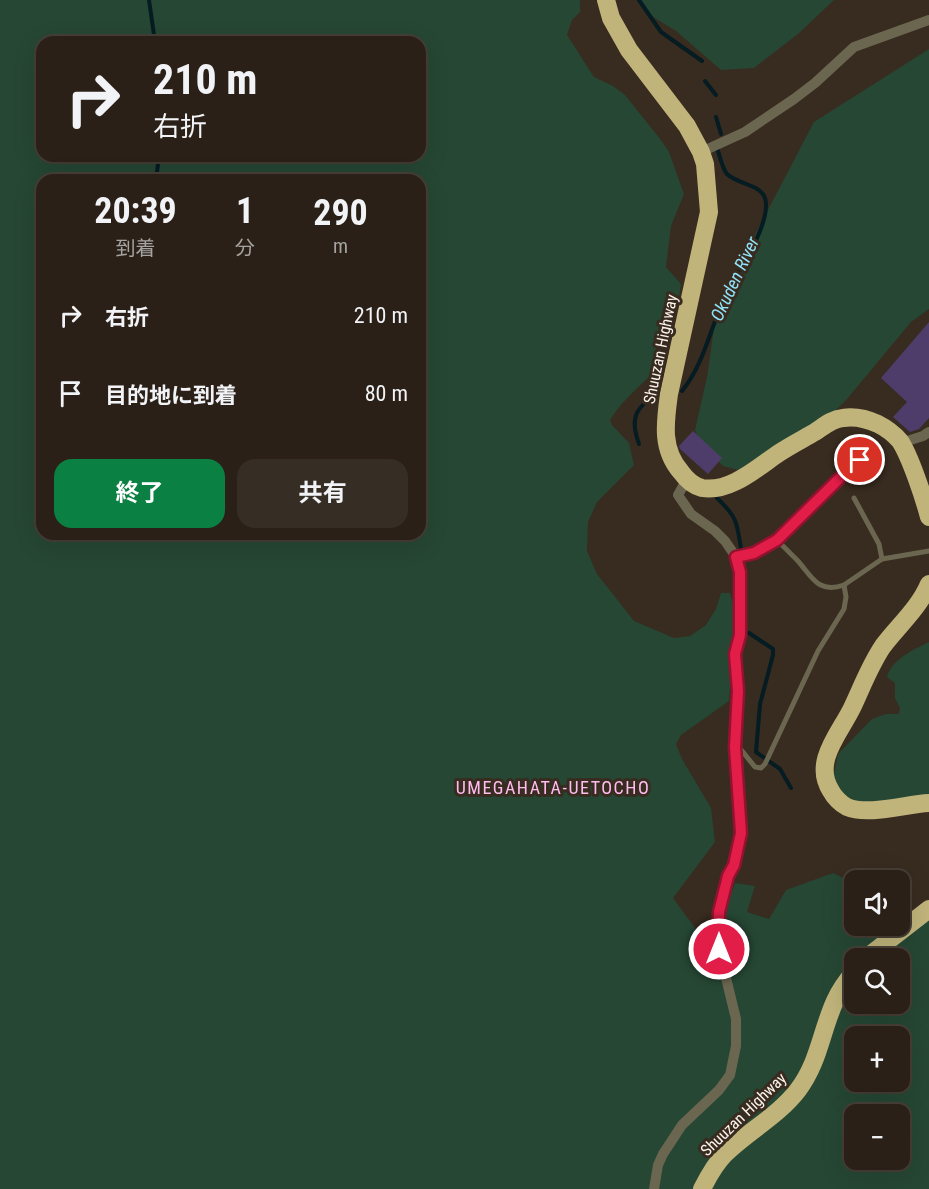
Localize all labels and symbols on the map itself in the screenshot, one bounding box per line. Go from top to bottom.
water label: Okuden River [706,233,763,324]
street label: Shuuzan Highway [640,292,681,406]
pin [834,434,885,485]
district label: UMEGAHATA-UETOCHO [456,777,650,798]
position arrow [687,917,751,981]
street label: Shuuzan Highway [697,1069,790,1160]

